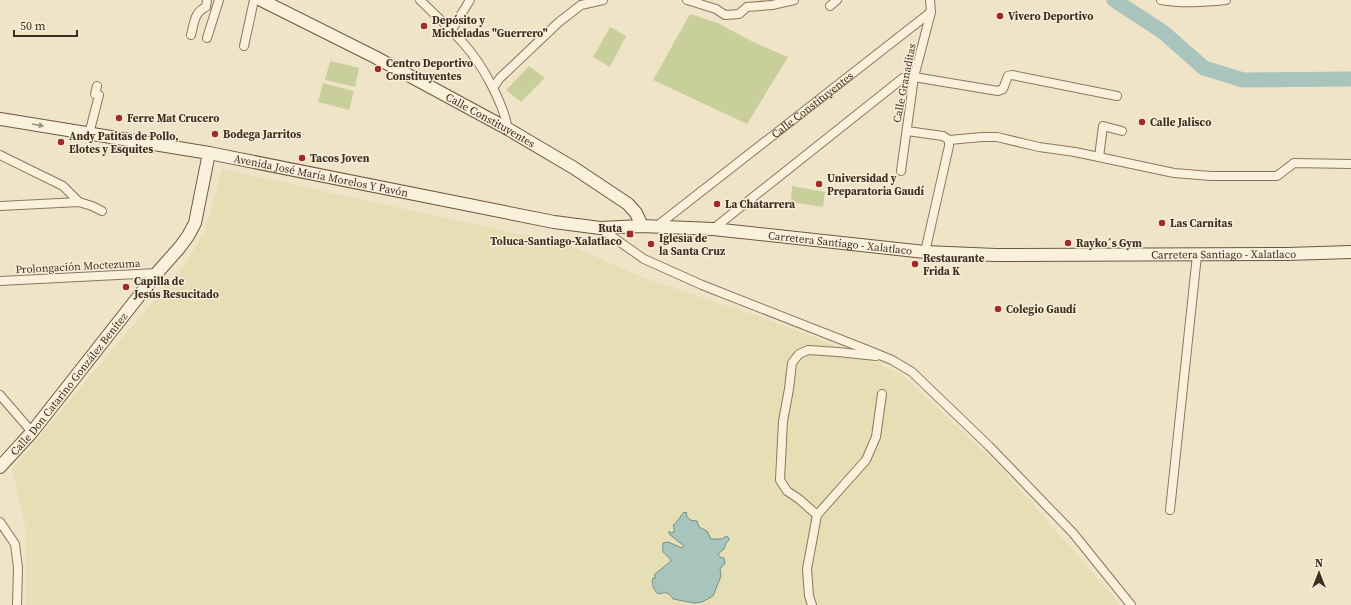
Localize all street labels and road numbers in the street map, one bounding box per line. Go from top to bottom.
street label: Calle Granaditas [889,42,920,124]
street label: Calle Constituyentes [769,68,857,142]
street label: Calle Constituyentes [443,90,538,151]
street label: Avenida José María Morelos Y Pavón [232,151,410,201]
street label: Carretera Santiago - Xalatlaco [767,228,913,259]
street label: Carretera Santiago - Xalatlaco [1151,247,1296,262]
street label: Prolongación Moctezuma [15,256,141,277]
street label: Calle Don Catarino González Benítez [7,310,131,459]

